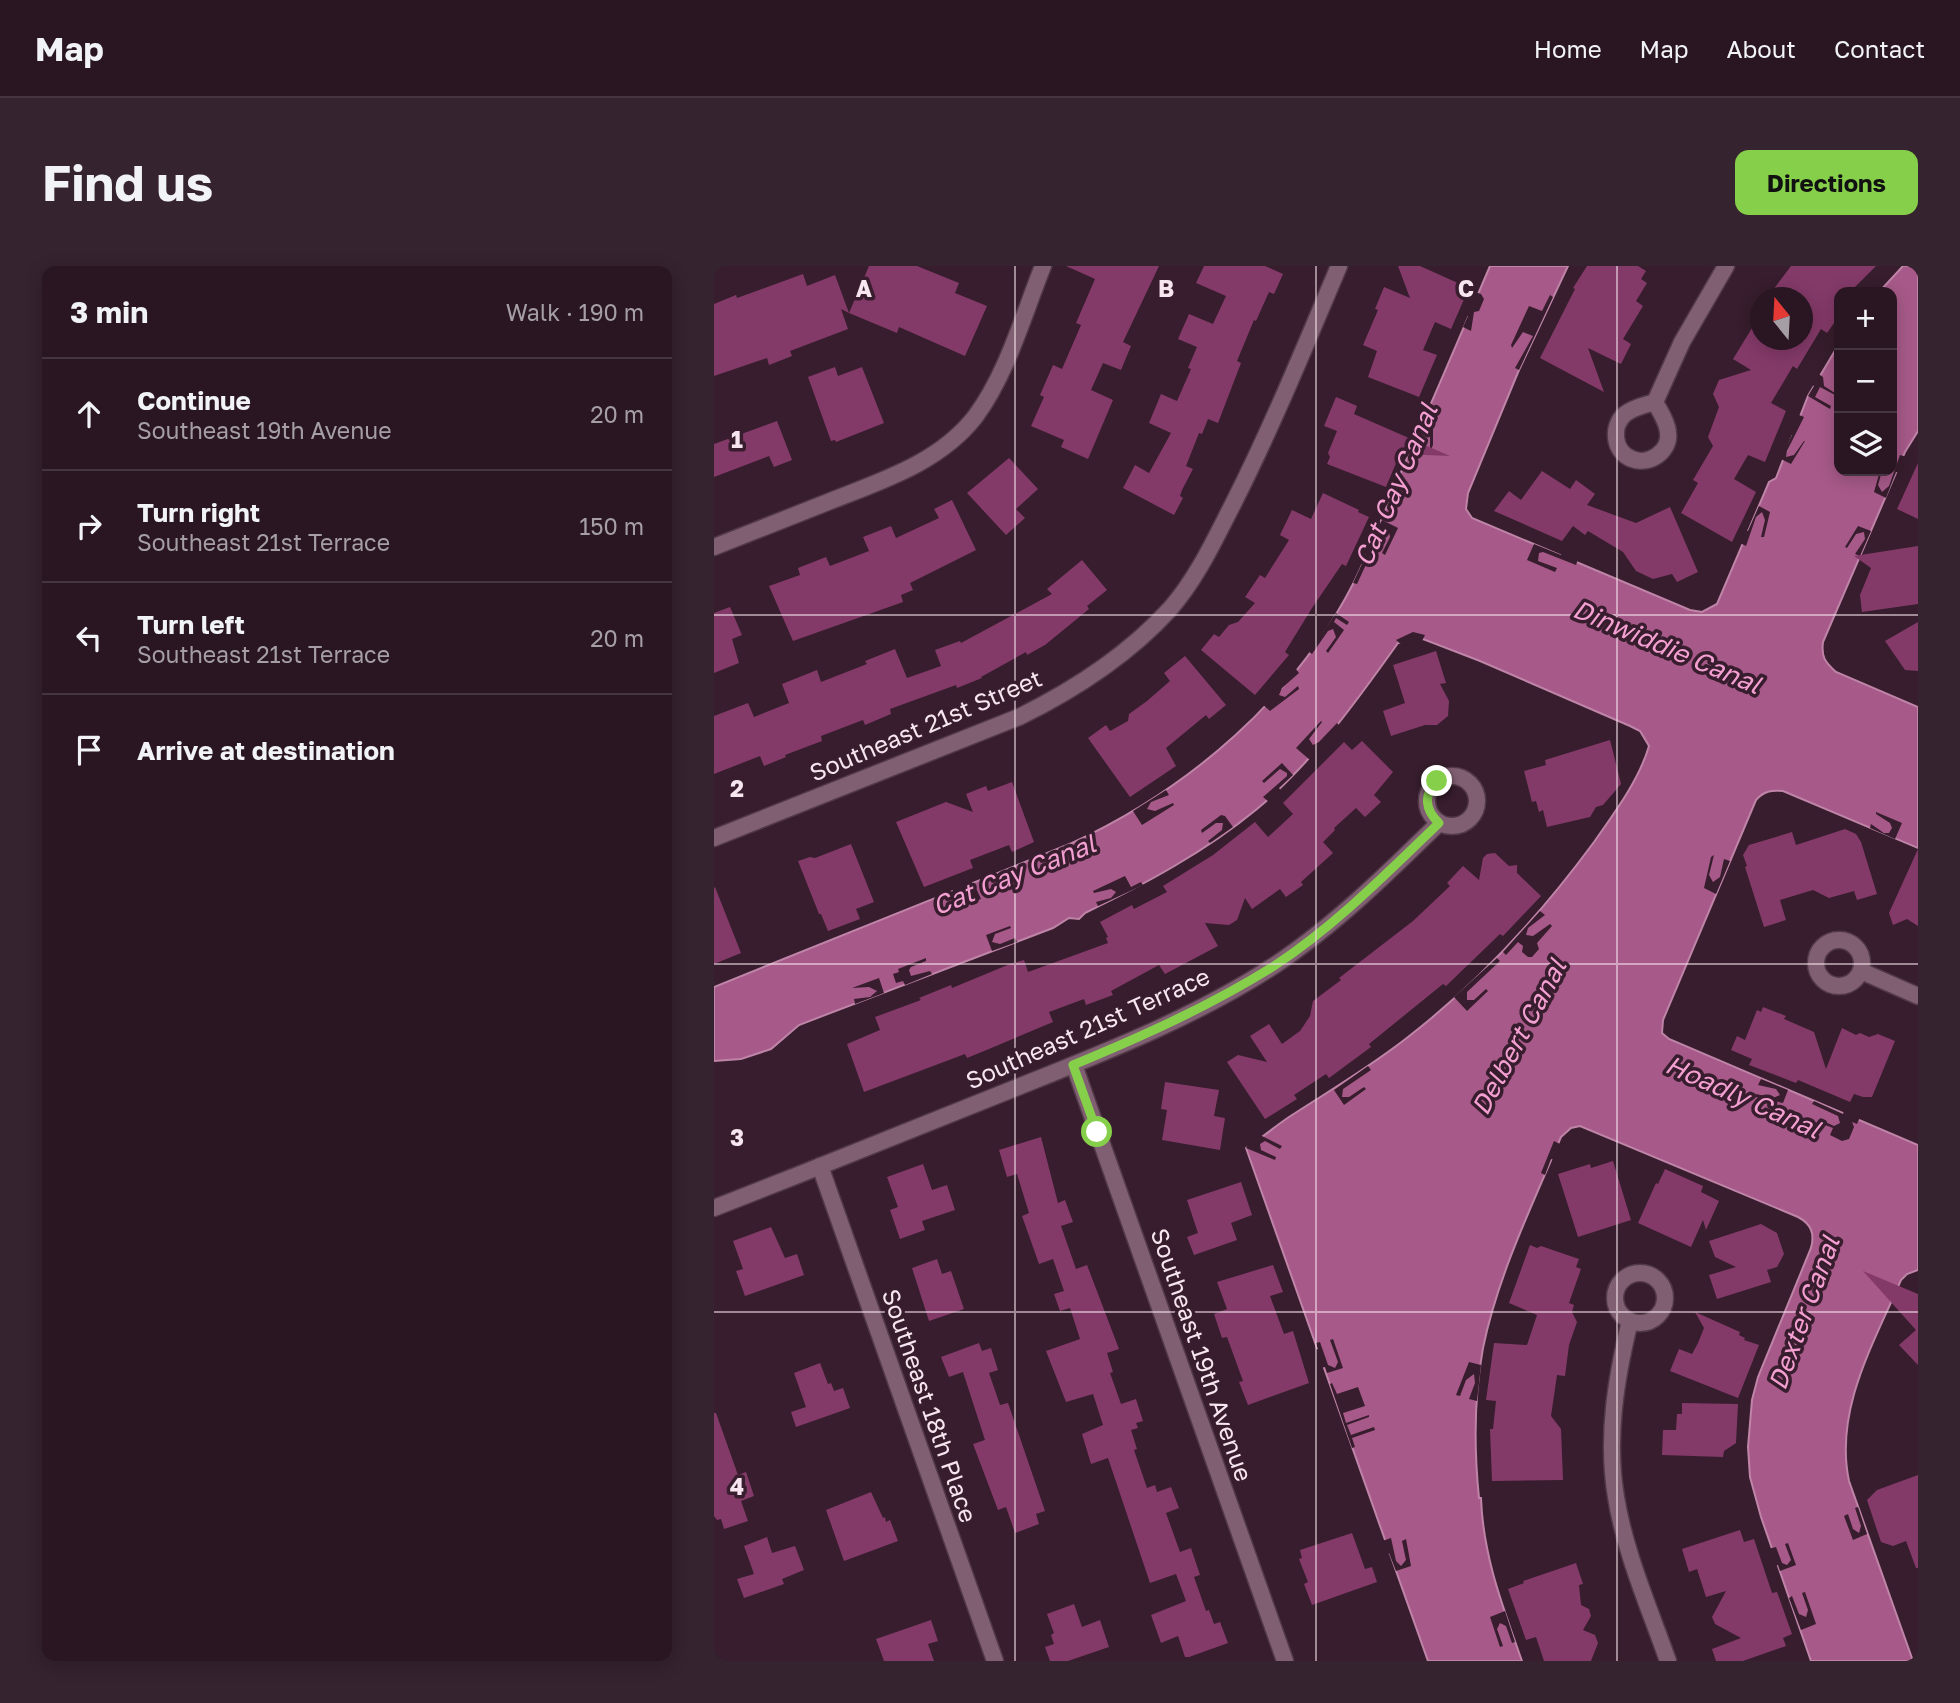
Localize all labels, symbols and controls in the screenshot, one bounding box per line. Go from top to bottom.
text: Map [35,29,104,68]
text: Home [1534,34,1602,63]
text: Map [1640,34,1689,63]
text: About [1727,34,1796,63]
text: Contact [1834,34,1925,63]
button: Directions [1735,150,1918,215]
text: Find us [42,153,213,212]
text: A [856,274,873,302]
text: B [1158,274,1174,302]
text: C [1458,274,1474,302]
north arrow [1750,287,1813,350]
map controls [1834,287,1897,476]
button: + [1834,287,1897,350]
text: 3 min [70,294,148,330]
text: Walk · 190 m [506,298,644,326]
button: − [1834,350,1897,413]
text: Continue [137,385,251,416]
icon: ahead [70,395,108,433]
water label: Cat Cay Canal [1347,397,1444,571]
text: 20 m [590,400,644,428]
button: layers [1834,413,1897,476]
text: Southeast 19th Avenue [137,416,392,444]
text: 1 [731,425,743,453]
text: Turn right [137,497,260,528]
icon: right [70,507,108,545]
text: 150 m [579,512,644,540]
text: Southeast 21st Terrace [137,528,390,556]
water label: Dinwiddie Canal [1569,593,1767,701]
text: Turn left [137,609,245,640]
icon: left [70,619,108,657]
text: 20 m [590,624,644,652]
text: Southeast 21st Terrace [137,640,390,668]
street label: Southeast 21st Street [805,663,1046,787]
icon: arrive [70,731,108,769]
text: Arrive at destination [137,735,395,766]
route end [1421,765,1452,796]
text: 2 [730,774,744,802]
water label: Cat Cay Canal [928,827,1102,921]
water label: Delbert Canal [1465,952,1573,1120]
street label: Southeast 21st Terrace [961,961,1214,1095]
water label: Hoadly Canal [1661,1049,1827,1145]
route start [1081,1116,1112,1147]
text: 3 [730,1123,744,1151]
street label: Southeast 19th Avenue [1145,1224,1259,1485]
water label: Dexter Canal [1761,1230,1846,1394]
street label: Southeast 18th Place [877,1285,984,1526]
text: 4 [730,1472,744,1500]

